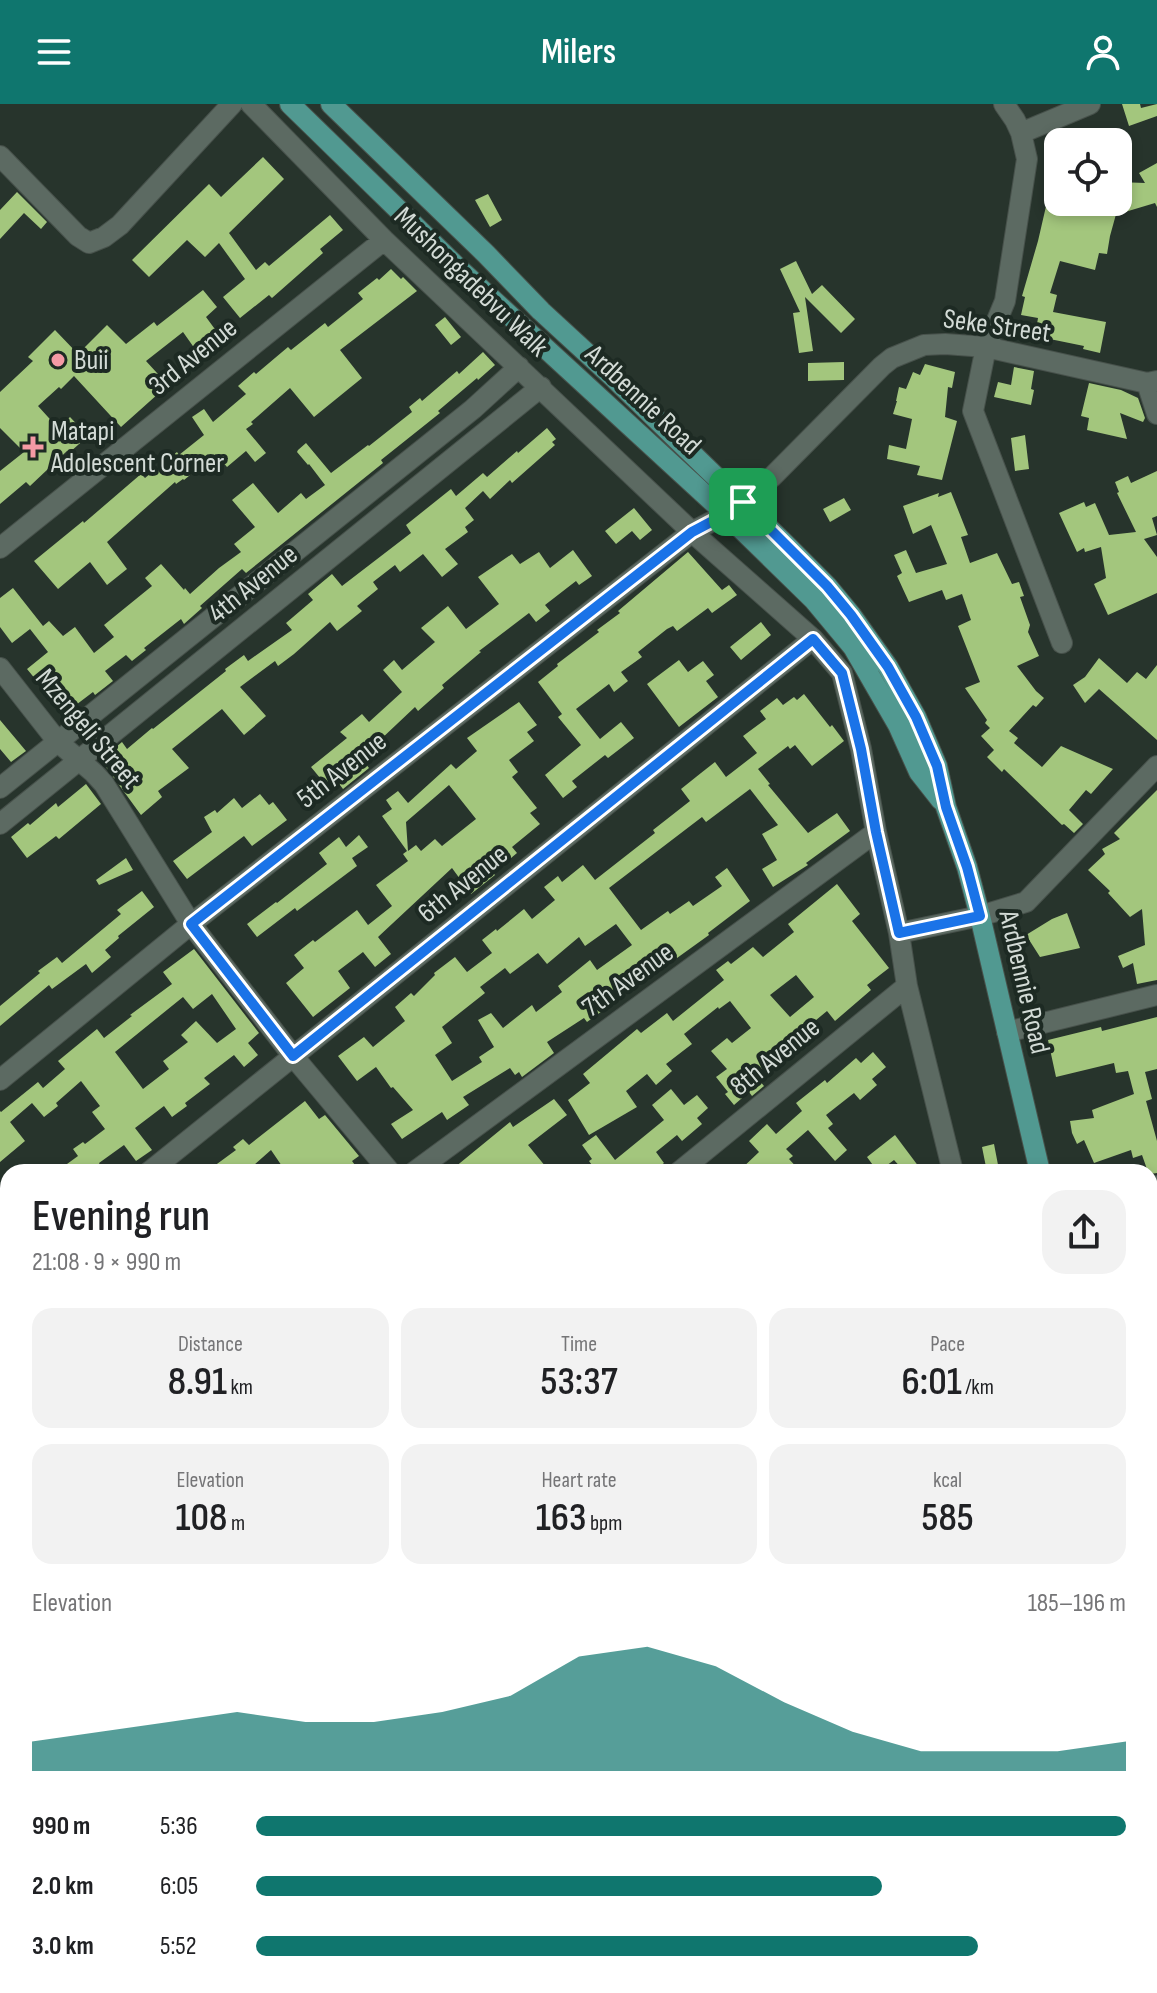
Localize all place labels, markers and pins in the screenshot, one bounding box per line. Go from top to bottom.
place label: Buii [74,344,109,377]
marker: Buii [49,351,67,369]
place label: Matapi Adolescent Corner [50,415,224,480]
marker: Matapi Adolescent Corner [22,436,44,458]
pin [709,468,777,536]

